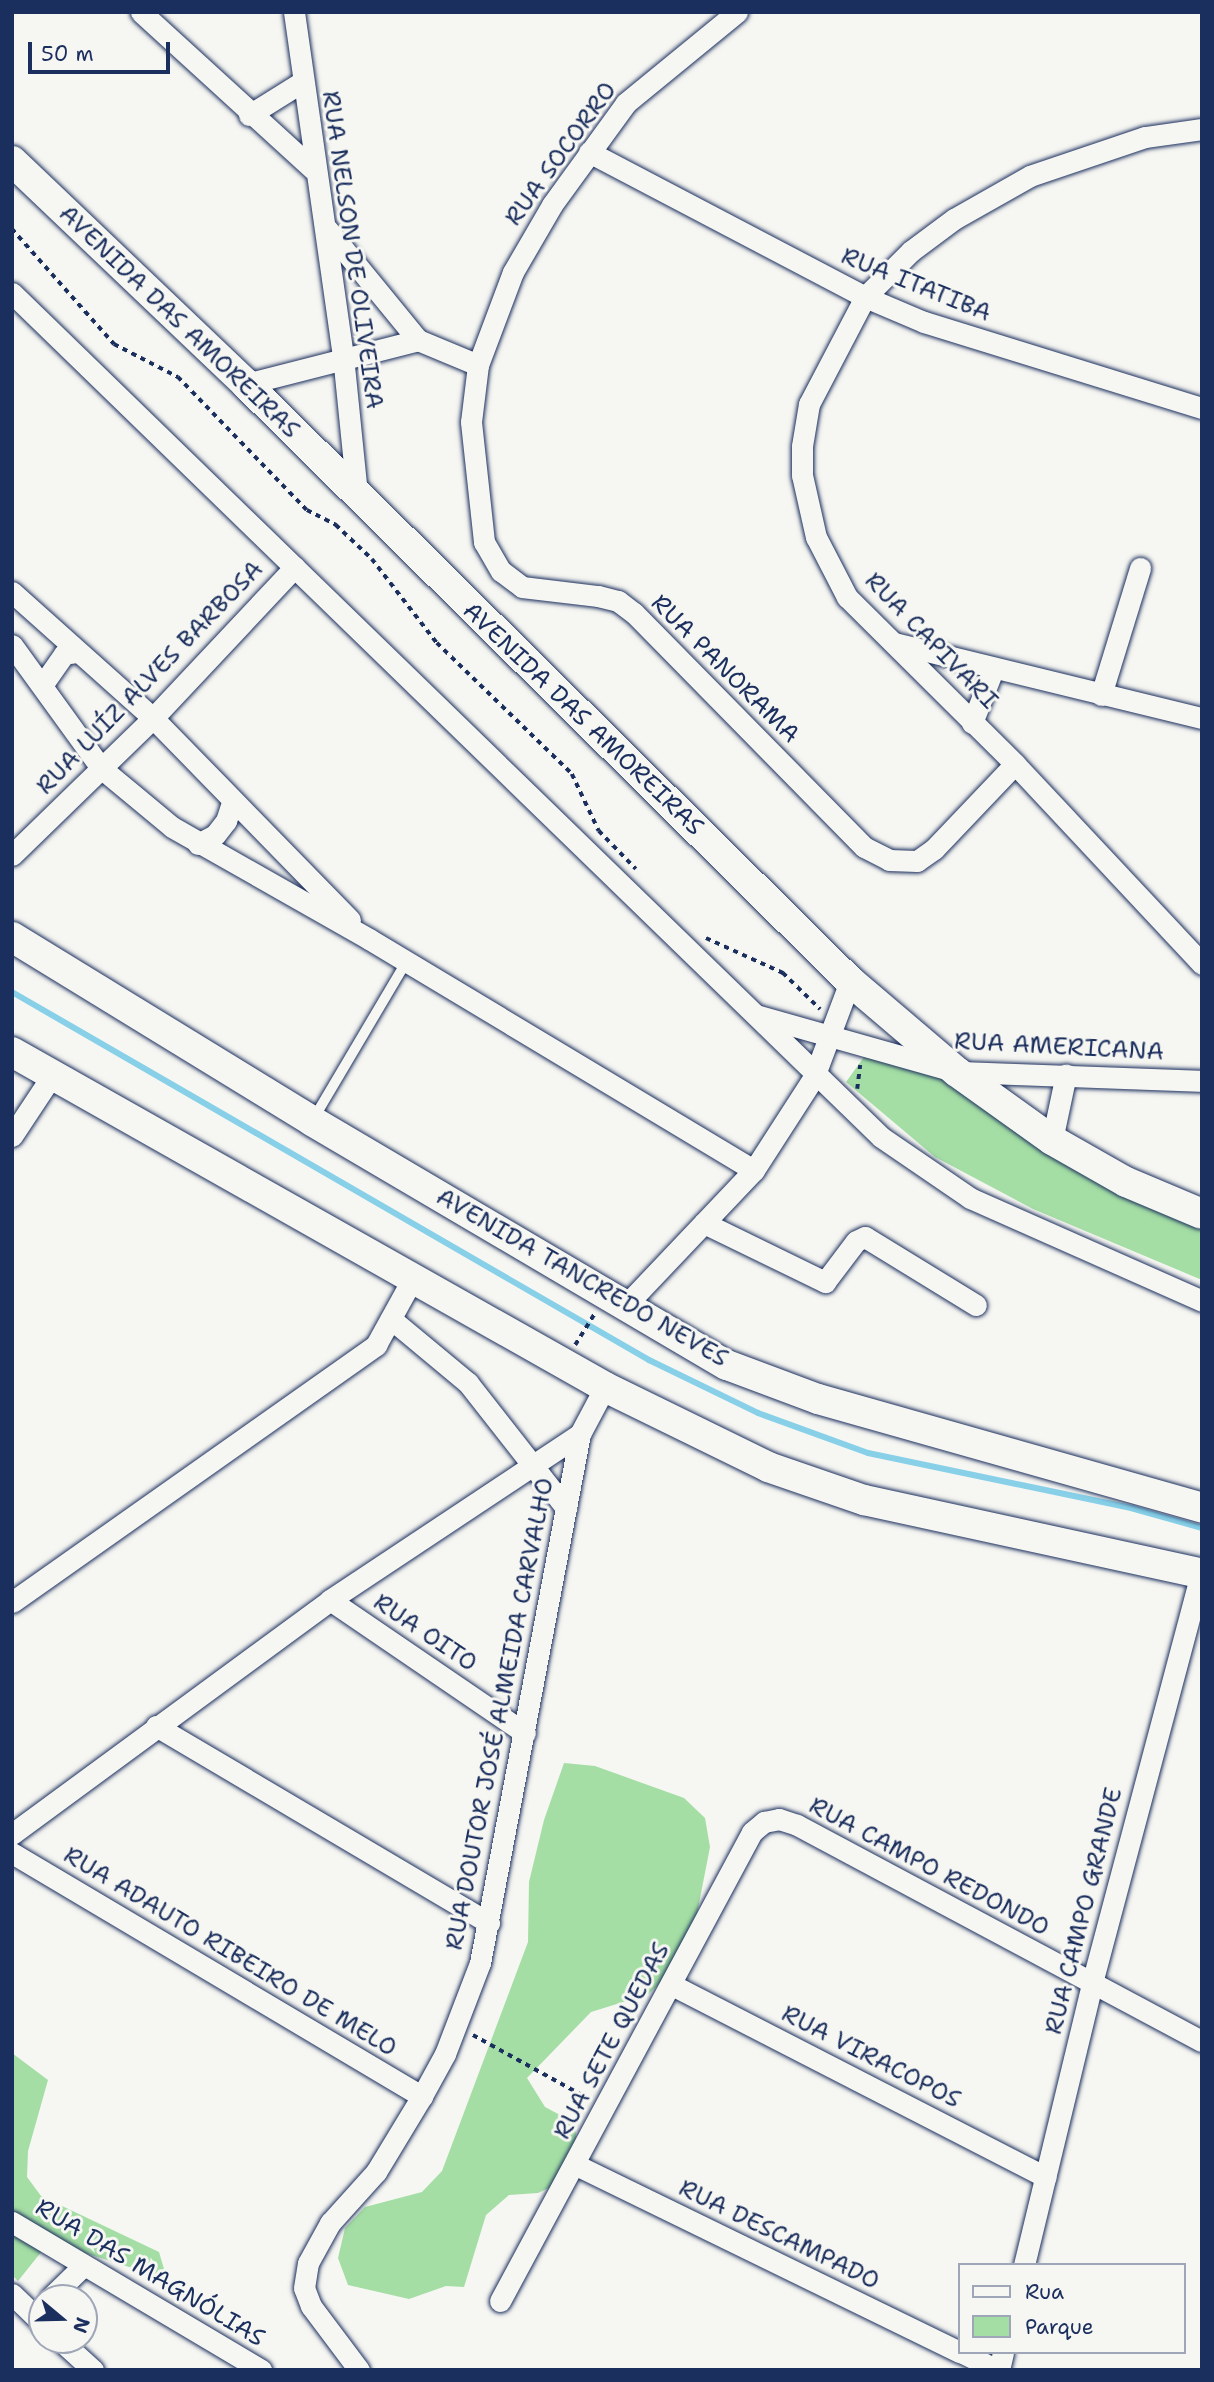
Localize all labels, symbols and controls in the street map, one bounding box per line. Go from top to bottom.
scale bar [32,28,173,72]
text: 50 m [41,40,94,68]
street label: RUA SOCORRO [499,77,623,231]
street label: RUA NELSON DE OLIVEIRA [315,89,389,411]
street label: AVENIDA DAS AMOREIRAS [53,199,305,445]
street label: RUA ITATIBA [837,242,995,328]
street label: RUA LUÍZ ALVES BARBOSA [31,555,269,801]
street label: RUA CAPIVARI [859,567,1003,715]
street label: RUA PANORAMA [645,589,805,749]
street label: AVENIDA DAS AMOREIRAS [457,596,709,842]
street label: RUA AMERICANA [953,1027,1165,1067]
street label: AVENIDA TANCREDO NEVES [431,1183,733,1373]
street label: RUA DOUTOR JOSÉ ALMEIDA CARVALHO [440,1476,560,1952]
street label: RUA OITO [368,1588,482,1678]
street label: RUA CAMPO GRANDE [1039,1785,1129,2037]
street label: RUA CAMPO REDONDO [804,1791,1054,1943]
street label: RUA ADAUTO RIBEIRO DE MELO [58,1841,402,2063]
street label: RUA SETE QUEDAS [548,1938,676,2144]
street label: RUA VIRACOPOS [777,1999,965,2115]
street label: RUA DESCAMPADO [674,2174,884,2296]
street label: RUA DAS MAGNÓLIAS [30,2193,270,2353]
legend [958,2263,1186,2354]
text: Rua [1025,2278,1064,2306]
north arrow [28,2284,98,2354]
text: Parque [1025,2313,1094,2341]

